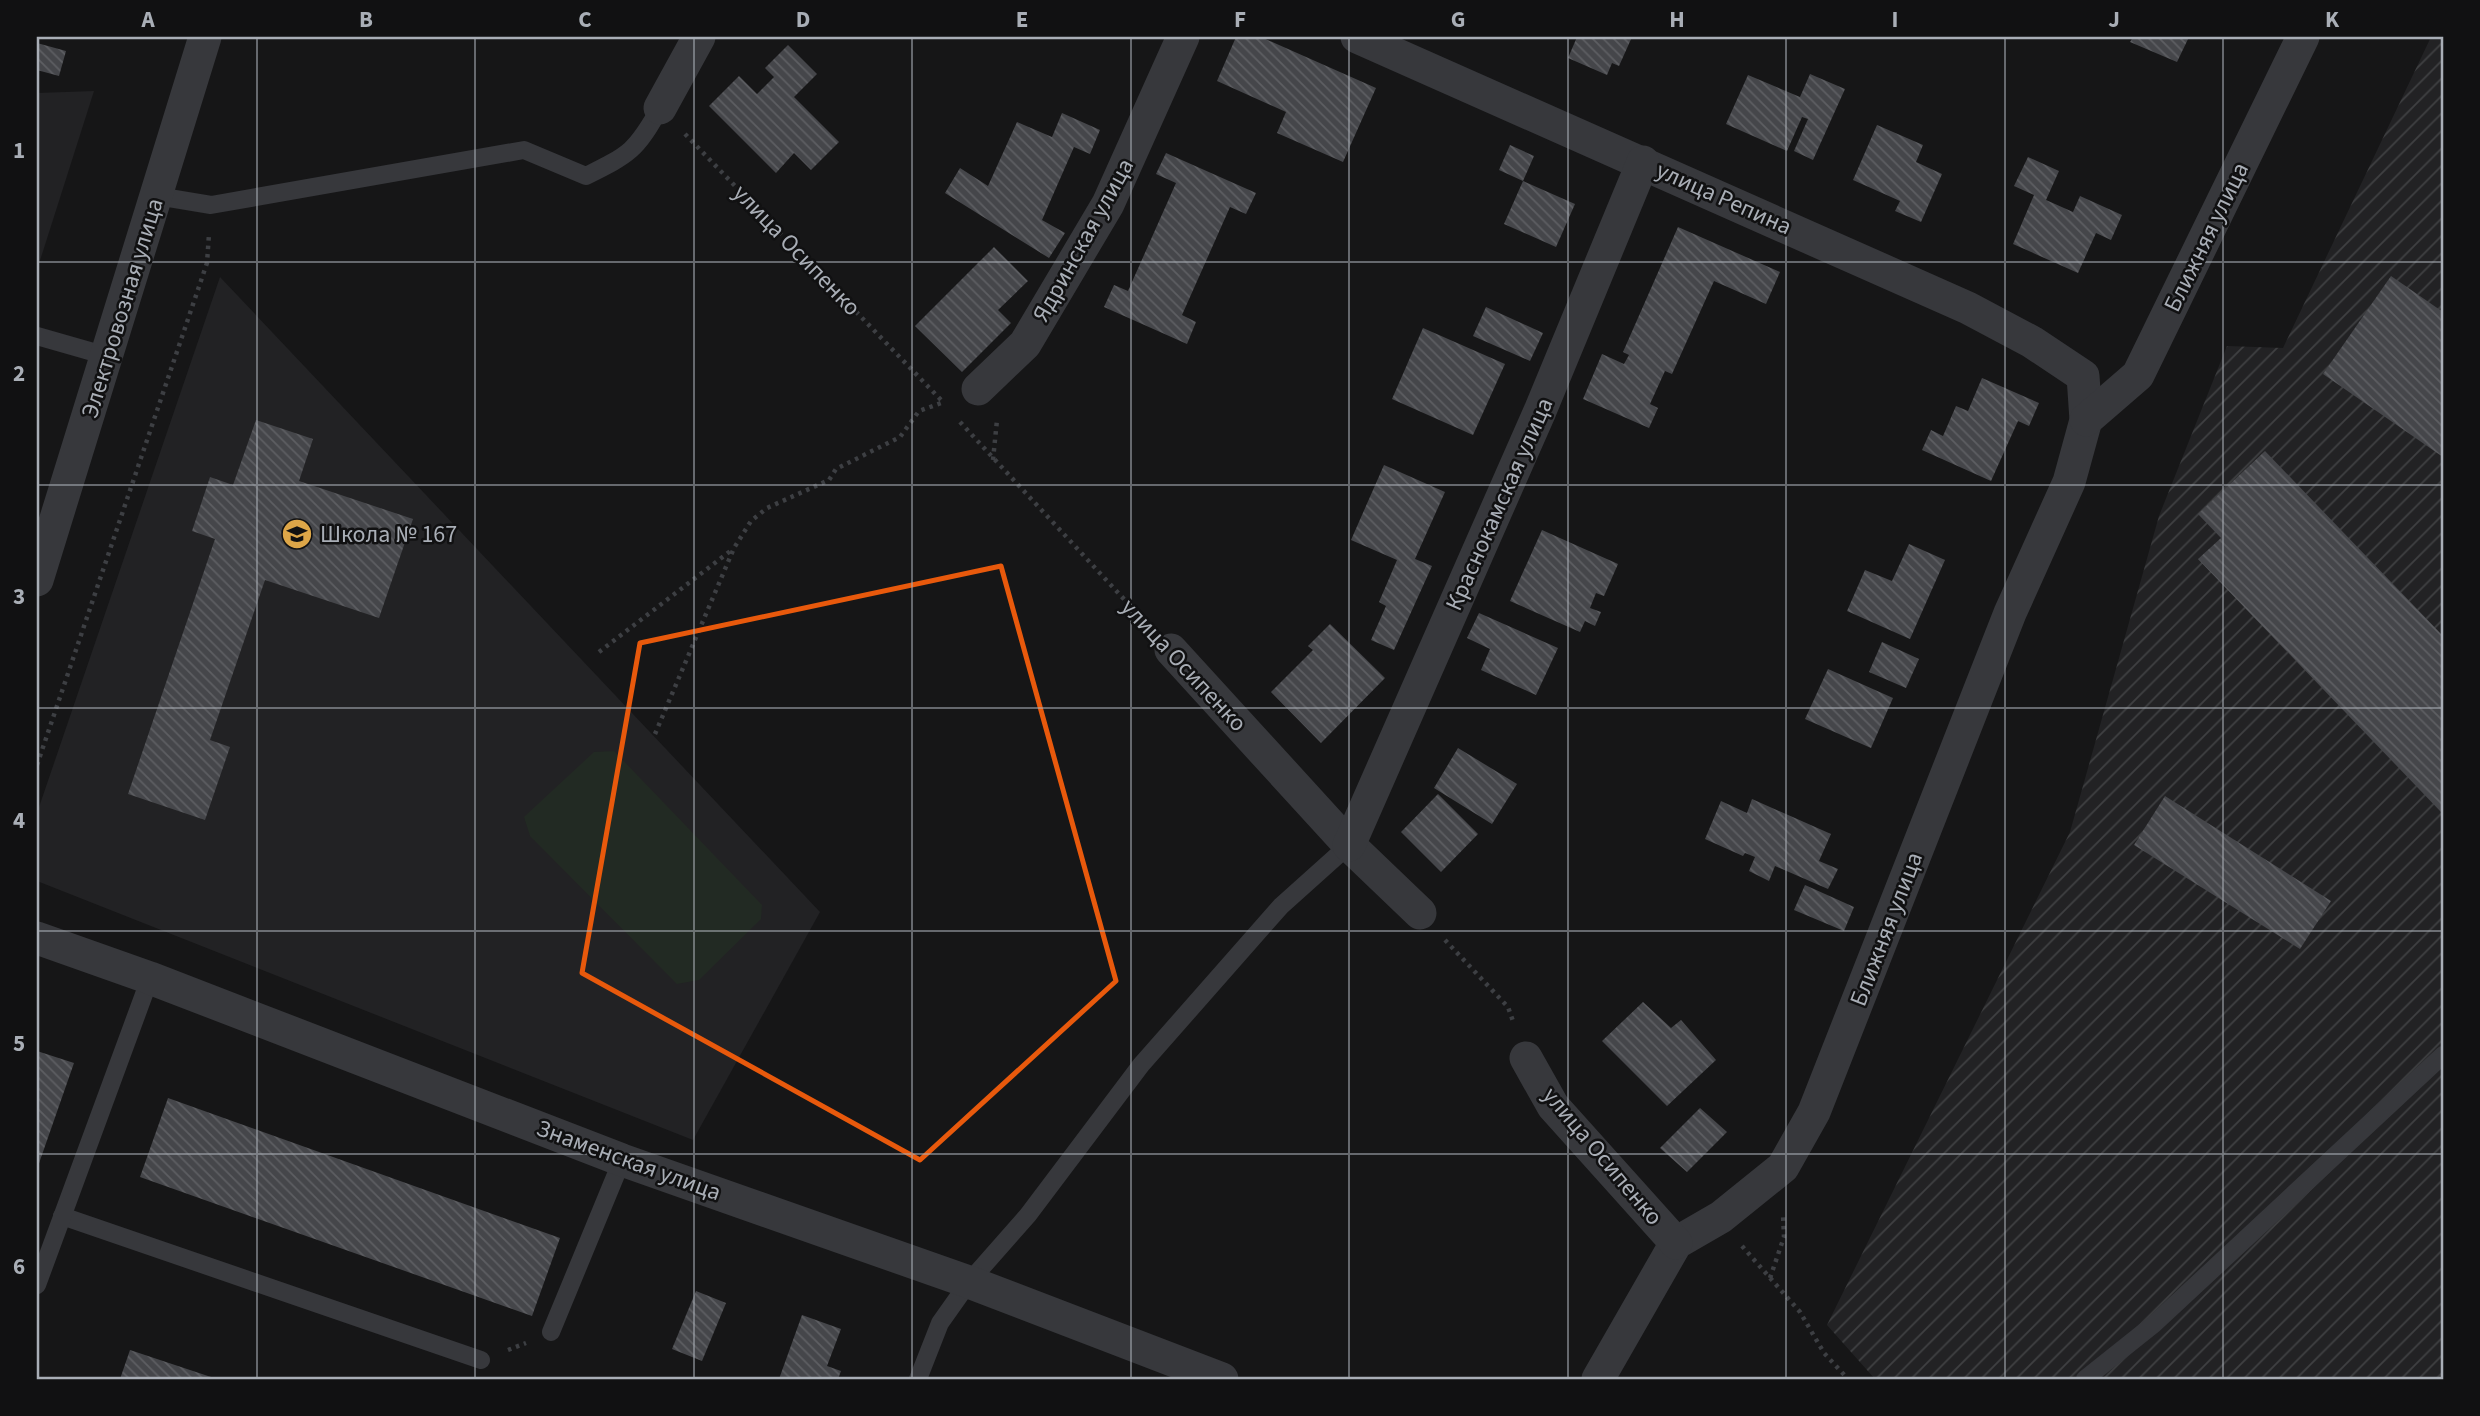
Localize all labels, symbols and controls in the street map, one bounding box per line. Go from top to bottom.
text: A [140,3,155,36]
text: B [359,3,373,36]
text: C [578,3,592,36]
text: D [796,3,810,36]
text: E [1016,3,1028,36]
text: F [1234,3,1246,36]
text: G [1451,3,1465,36]
text: H [1669,3,1685,36]
text: I [1892,3,1898,36]
text: J [2108,3,2120,36]
text: K [2325,3,2340,36]
text: 1 [13,134,25,167]
street label: Ядринская улица [1024,152,1143,328]
street label: улица Репина [1650,153,1797,244]
street label: Ближняя улица [2155,156,2258,318]
street label: улица Осипенко [725,177,869,324]
street label: Электровозная улица [72,194,173,422]
text: 2 [13,357,25,390]
street label: Краснокамская улица [1437,392,1562,616]
school or university icon: Школа № 167 [280,517,314,551]
place label: Школа № 167 [320,517,457,552]
text: 3 [13,580,25,613]
street label: улица Осипенко [1112,591,1255,740]
text: 4 [13,804,25,837]
street label: Ближняя улица [1841,847,1932,1011]
text: 5 [13,1027,25,1060]
street label: улица Осипенко [1534,1079,1671,1233]
street label: Знаменская улица [532,1111,726,1210]
text: 6 [13,1250,25,1283]

